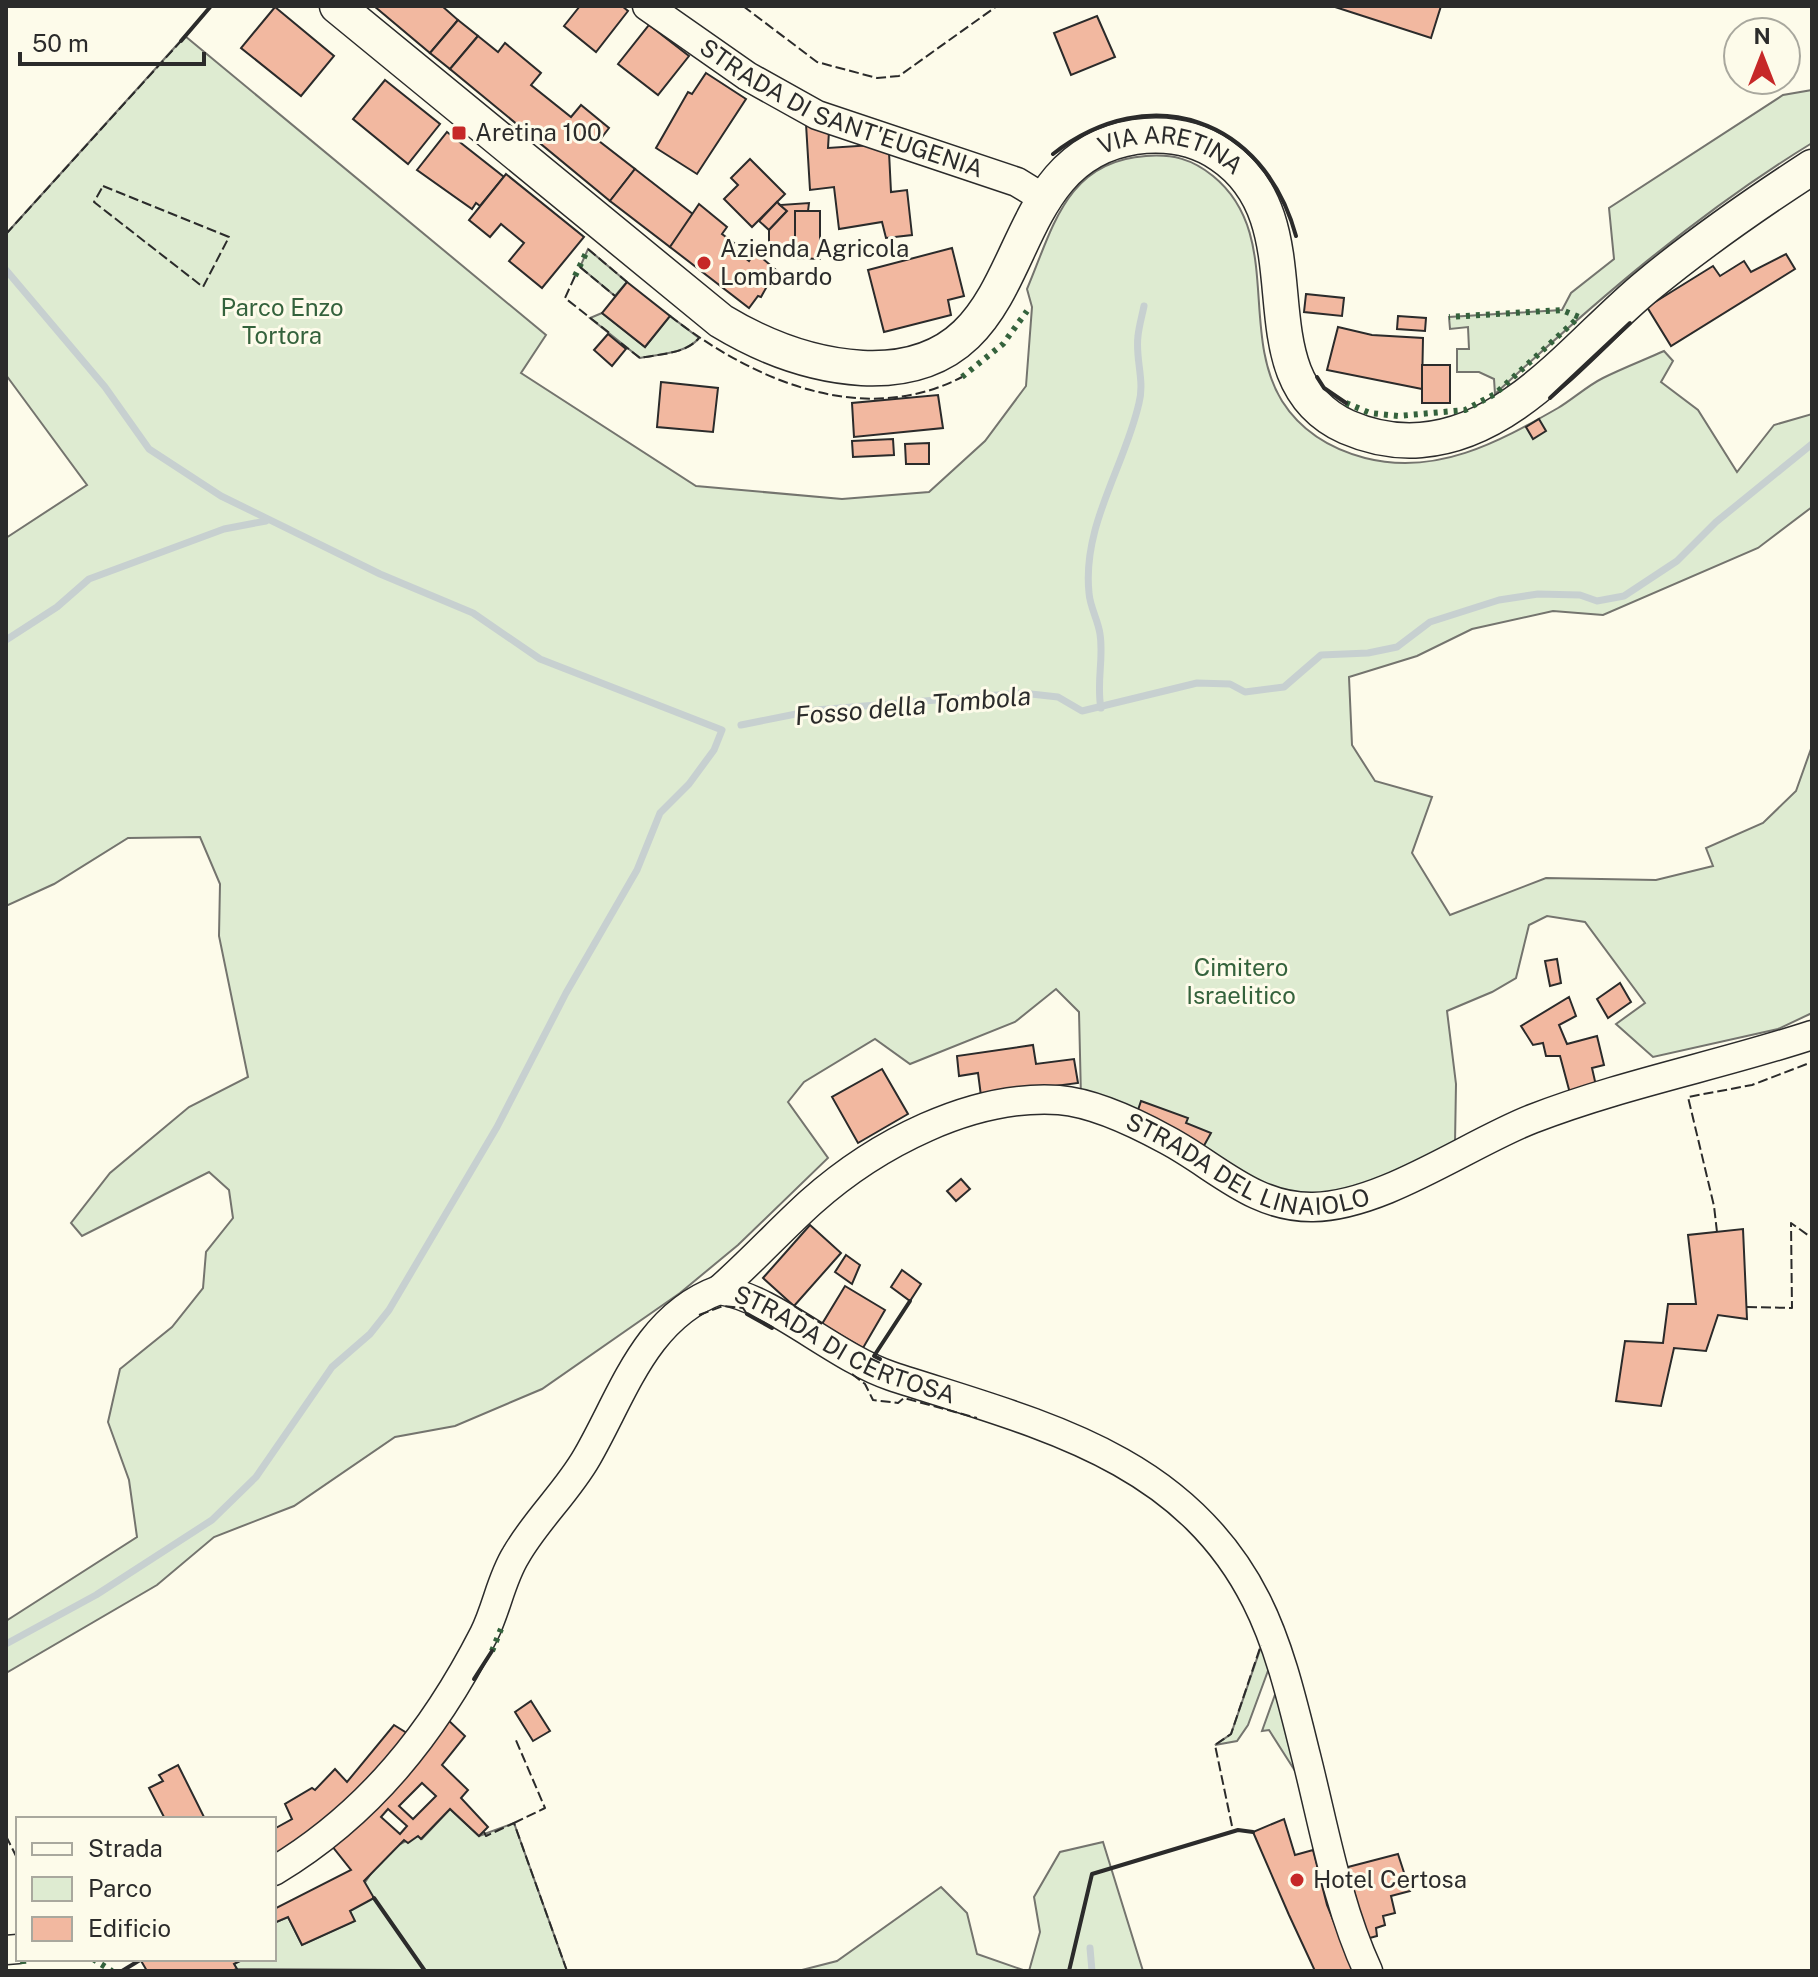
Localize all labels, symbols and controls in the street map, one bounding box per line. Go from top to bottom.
scale bar [20,16,204,66]
north arrow [1722,16,1802,96]
text: N [1753,23,1771,49]
text: 50 m [32,29,89,57]
street label: STRADA DI SANT'EUGENIA [695,32,987,183]
place label: Aretina 100 [475,118,602,146]
street label: VIA ARETINA [1094,120,1249,179]
marker: Aretina 100 [450,124,468,142]
place label: Azienda Agricola Lombardo [720,234,909,290]
marker: Azienda Agricola Lombardo [695,254,713,272]
park label: Parco Enzo Tortora [220,293,344,349]
water label: Fosso della Tombola [794,680,1032,731]
park label: Cimitero Israelitico [1186,953,1296,1009]
street label: STRADA DEL LINAIOLO [1122,1106,1373,1220]
street label: STRADA DI CERTOSA [731,1279,959,1409]
legend [16,1817,276,1961]
text: Strada [88,1834,163,1862]
place label: Hotel Certosa [1313,1865,1467,1893]
marker: Hotel Certosa [1288,1871,1306,1889]
text: Parco [88,1874,152,1902]
text: Edificio [88,1914,171,1942]

